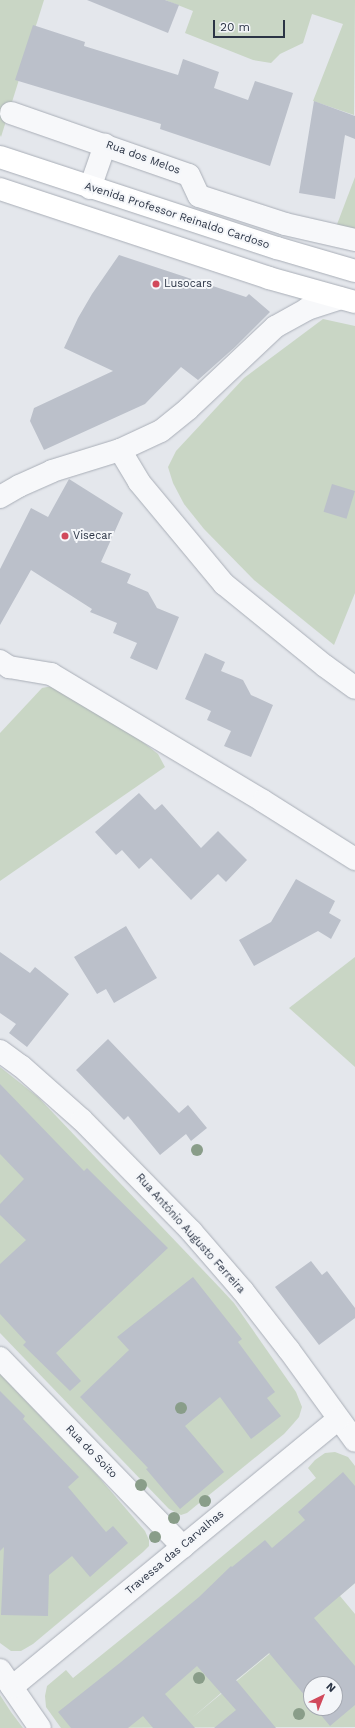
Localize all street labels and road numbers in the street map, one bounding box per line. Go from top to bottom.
street label: Rua dos Melos [104,138,182,178]
street label: Avenida Professor Reinaldo Cardoso [83,180,271,252]
street label: Rua António Augusto Ferreira [132,1171,248,1297]
street label: Rua do Soito [62,1423,120,1481]
street label: Travessa das Carvalhas [123,1508,227,1598]

